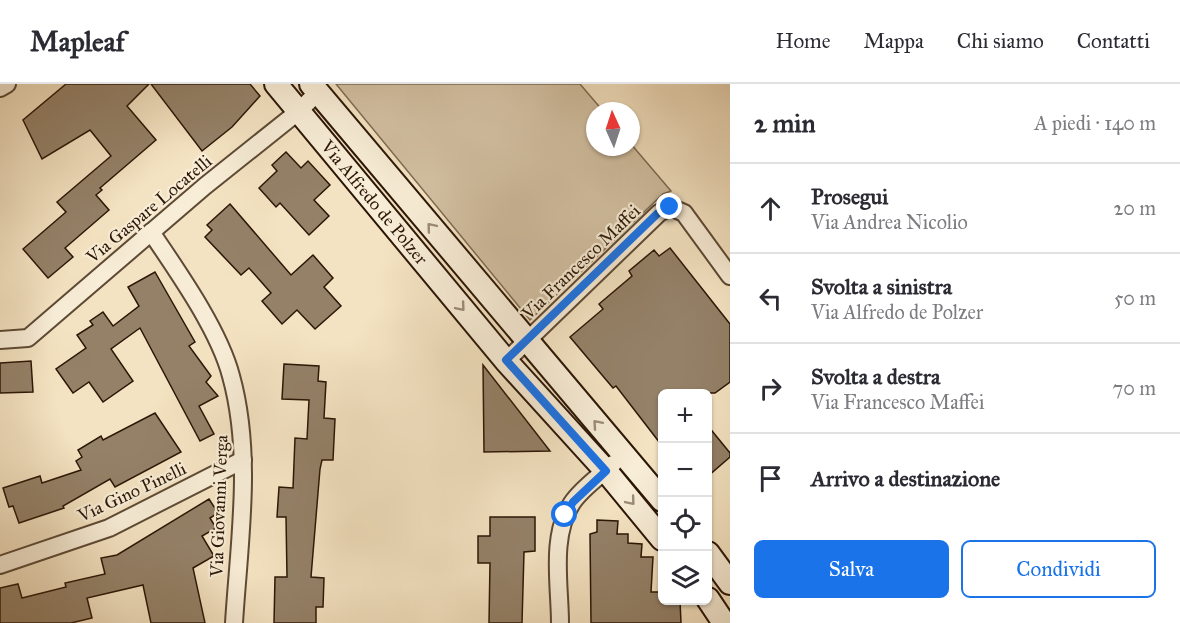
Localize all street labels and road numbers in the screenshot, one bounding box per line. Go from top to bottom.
street label: Via Alfredo de Polzer [316,135,433,269]
street label: Via Gaspare Locatelli [81,150,216,269]
street label: Via Francesco Maffei [517,200,645,325]
street label: Via Giovanni Verga [205,434,233,578]
street label: Via Gino Pinelli [73,457,190,527]

